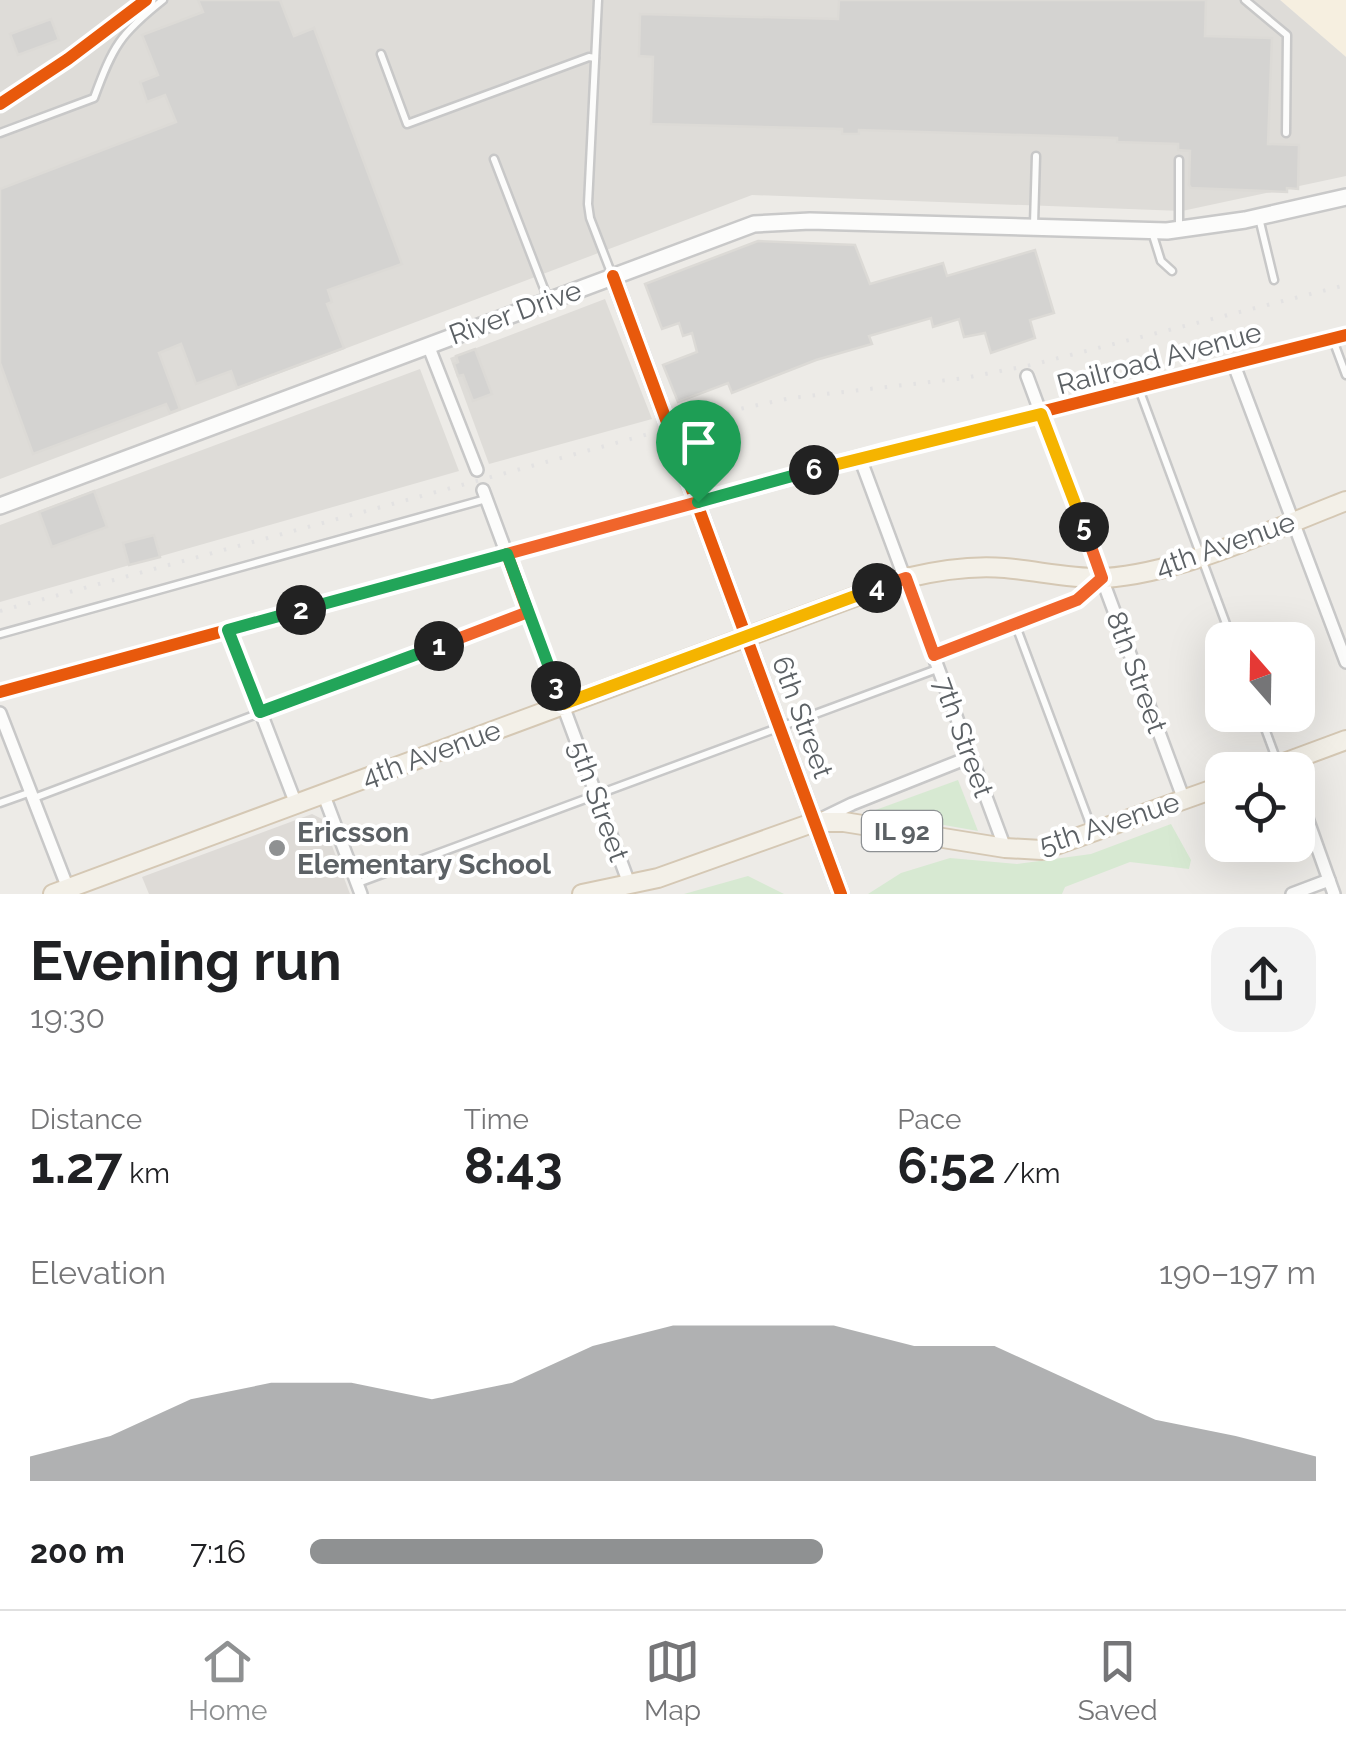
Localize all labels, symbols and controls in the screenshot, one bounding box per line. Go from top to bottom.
street label: River Drive [445,273,586,352]
street label: Railroad Avenue [1053,315,1265,402]
pin [656,400,741,503]
icon: arrive [671,415,726,470]
pin: 6 [789,445,839,495]
text: 6 [806,453,823,486]
pin: 5 [1059,502,1109,552]
street label: 4th Avenue [1151,505,1299,584]
text: 5 [1076,510,1092,543]
pin: 4 [852,563,902,613]
text: 4 [869,571,885,604]
pin: 2 [276,585,326,635]
text: 2 [293,593,309,626]
street label: 8th Street [1099,607,1174,738]
pin: 1 [414,621,464,671]
north arrow [1205,622,1315,732]
map controls [1205,622,1315,862]
text: 1 [432,629,446,662]
street label: 6th Street [765,652,840,783]
pin: 3 [531,661,581,711]
text: 3 [548,669,564,702]
street label: 7th Street [927,673,1001,802]
street label: 4th Avenue [357,713,505,794]
street label: 5th Street [562,736,636,866]
button: locate [1205,752,1315,862]
street label: 5th Avenue [1035,785,1183,862]
road number: IL 92 [862,811,942,851]
place label: Ericsson Elementary School [297,816,551,881]
marker: Ericsson Elementary School [266,837,288,859]
button: share [1211,927,1316,1032]
text: Evening run [30,928,342,993]
text: 19:30 [30,998,105,1035]
text: Distance [30,1103,142,1136]
text: Time [464,1103,529,1136]
text: Pace [897,1103,962,1136]
text: 1.27 [30,1136,122,1195]
text: 8:43 [464,1136,563,1195]
text: 6:52 [897,1136,996,1195]
text: km [122,1157,170,1190]
text: /km [996,1157,1061,1190]
text: Elevation [30,1254,166,1291]
text: 190–197 m [1159,1254,1316,1291]
text: 200 m [30,1533,125,1570]
text: 7:16 [190,1533,246,1570]
tab: Home [188,1634,268,1727]
tab: Map [644,1634,701,1727]
tab: Saved [1078,1634,1158,1727]

